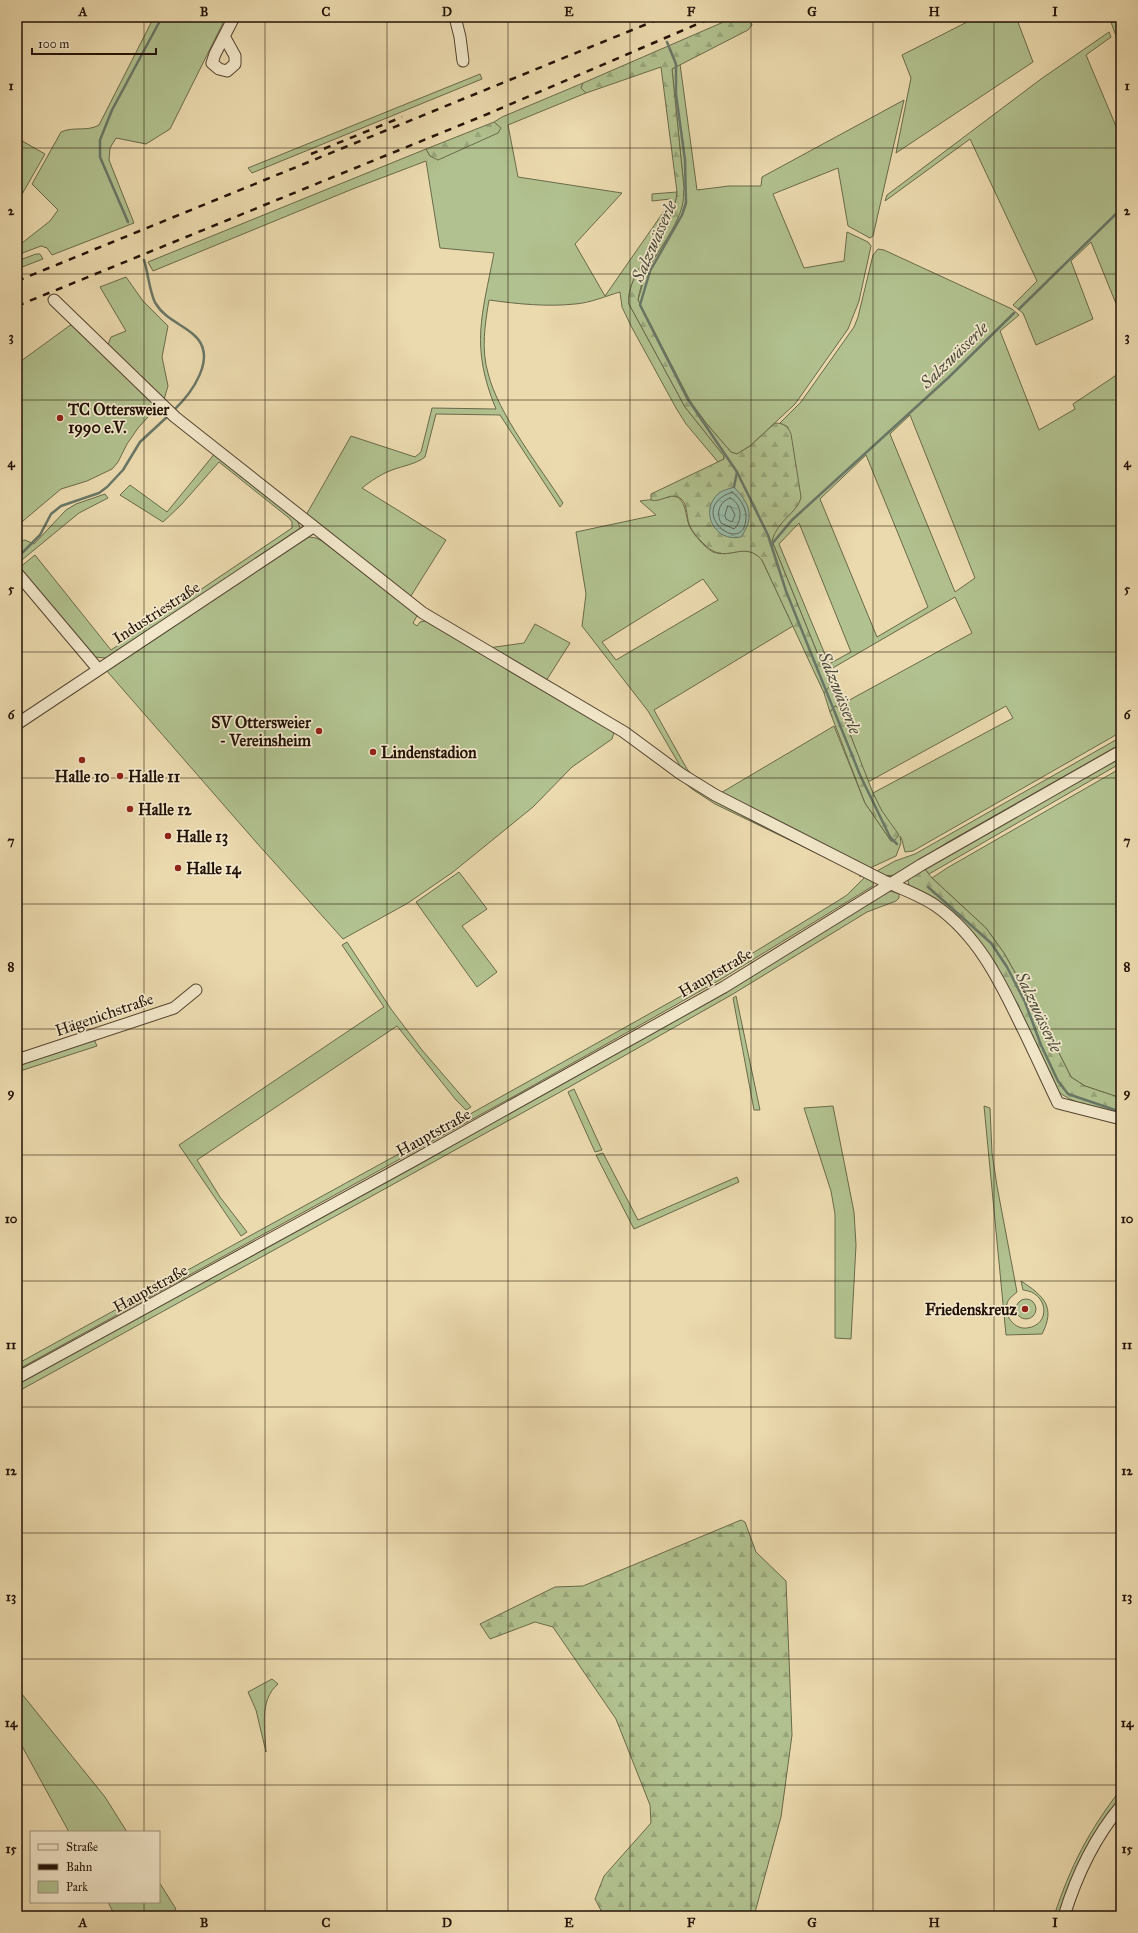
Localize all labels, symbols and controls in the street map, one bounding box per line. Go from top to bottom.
text: A [78,4,88,20]
text: B [200,4,209,20]
text: C [322,4,331,20]
text: D [442,4,452,20]
text: E [564,4,574,20]
text: F [687,4,696,20]
text: G [807,4,817,20]
text: H [928,4,940,20]
text: I [1052,4,1058,20]
scale bar [32,30,156,56]
text: 100 m [38,37,69,51]
text: 1 [8,78,14,94]
text: 1 [1124,78,1130,94]
water label: Salzwässerle [627,197,682,286]
text: 2 [8,203,15,219]
text: 2 [1124,203,1131,219]
water label: Salzwässerle [915,317,993,394]
text: 3 [8,329,14,345]
text: 3 [1124,329,1130,345]
place label: TC Ottersweier 1990 e.V. [67,400,170,438]
marker: TC Ottersweier 1990 e.V. [55,413,65,423]
text: 4 [7,455,15,471]
text: 4 [1123,455,1131,471]
street label: Industriestraße [109,577,204,648]
text: 5 [8,581,15,597]
text: 5 [1124,581,1131,597]
water label: Salzwässerle [813,648,866,738]
text: 6 [8,707,16,723]
text: 6 [1124,707,1132,723]
place label: SV Ottersweier - Vereinsheim [211,713,312,750]
marker: SV Ottersweier - Vereinsheim [314,726,324,736]
place label: Lindenstadion [381,743,477,762]
marker: Lindenstadion [368,747,378,757]
marker: Halle 10 [77,755,87,765]
place label: Halle 10 [55,767,109,786]
place label: Halle 11 [128,767,181,786]
marker: Halle 11 [115,771,125,781]
place label: Halle 12 [138,800,193,819]
marker: Halle 12 [125,804,135,814]
place label: Halle 13 [176,827,228,847]
marker: Halle 13 [163,831,173,841]
text: 7 [8,833,15,849]
text: 7 [1124,833,1131,849]
place label: Halle 14 [186,859,242,879]
marker: Halle 14 [173,863,183,873]
street label: Hauptstraße [675,944,756,1001]
text: 8 [8,959,15,975]
text: 8 [1124,959,1131,975]
water label: Salzwässerle [1010,968,1067,1057]
street label: Hägenichstraße [53,989,156,1041]
text: 9 [8,1085,15,1101]
text: 9 [1124,1085,1131,1101]
street label: Hauptstraße [393,1104,474,1161]
text: 10 [5,1211,18,1227]
text: 10 [1121,1211,1134,1227]
street label: Hauptstraße [110,1260,191,1317]
place label: Friedenskreuz [925,1300,1018,1319]
marker: Friedenskreuz [1020,1304,1030,1314]
text: 11 [6,1337,16,1353]
text: 11 [1122,1337,1132,1353]
text: 12 [5,1463,17,1479]
text: 12 [1121,1463,1133,1479]
text: 13 [6,1589,16,1605]
text: 13 [1122,1589,1132,1605]
text: 14 [5,1715,18,1731]
text: 14 [1121,1715,1134,1731]
legend [30,1831,160,1903]
text: Straße [66,1840,98,1854]
text: 15 [5,1841,17,1857]
text: 15 [1121,1841,1133,1857]
text: Bahn [66,1860,93,1874]
text: Park [66,1880,88,1894]
text: A [78,1915,88,1931]
text: B [200,1915,209,1931]
text: C [322,1915,331,1931]
text: D [442,1915,452,1931]
text: E [564,1915,574,1931]
text: F [687,1915,696,1931]
text: G [807,1915,817,1931]
text: H [928,1915,940,1931]
text: I [1052,1915,1058,1931]

